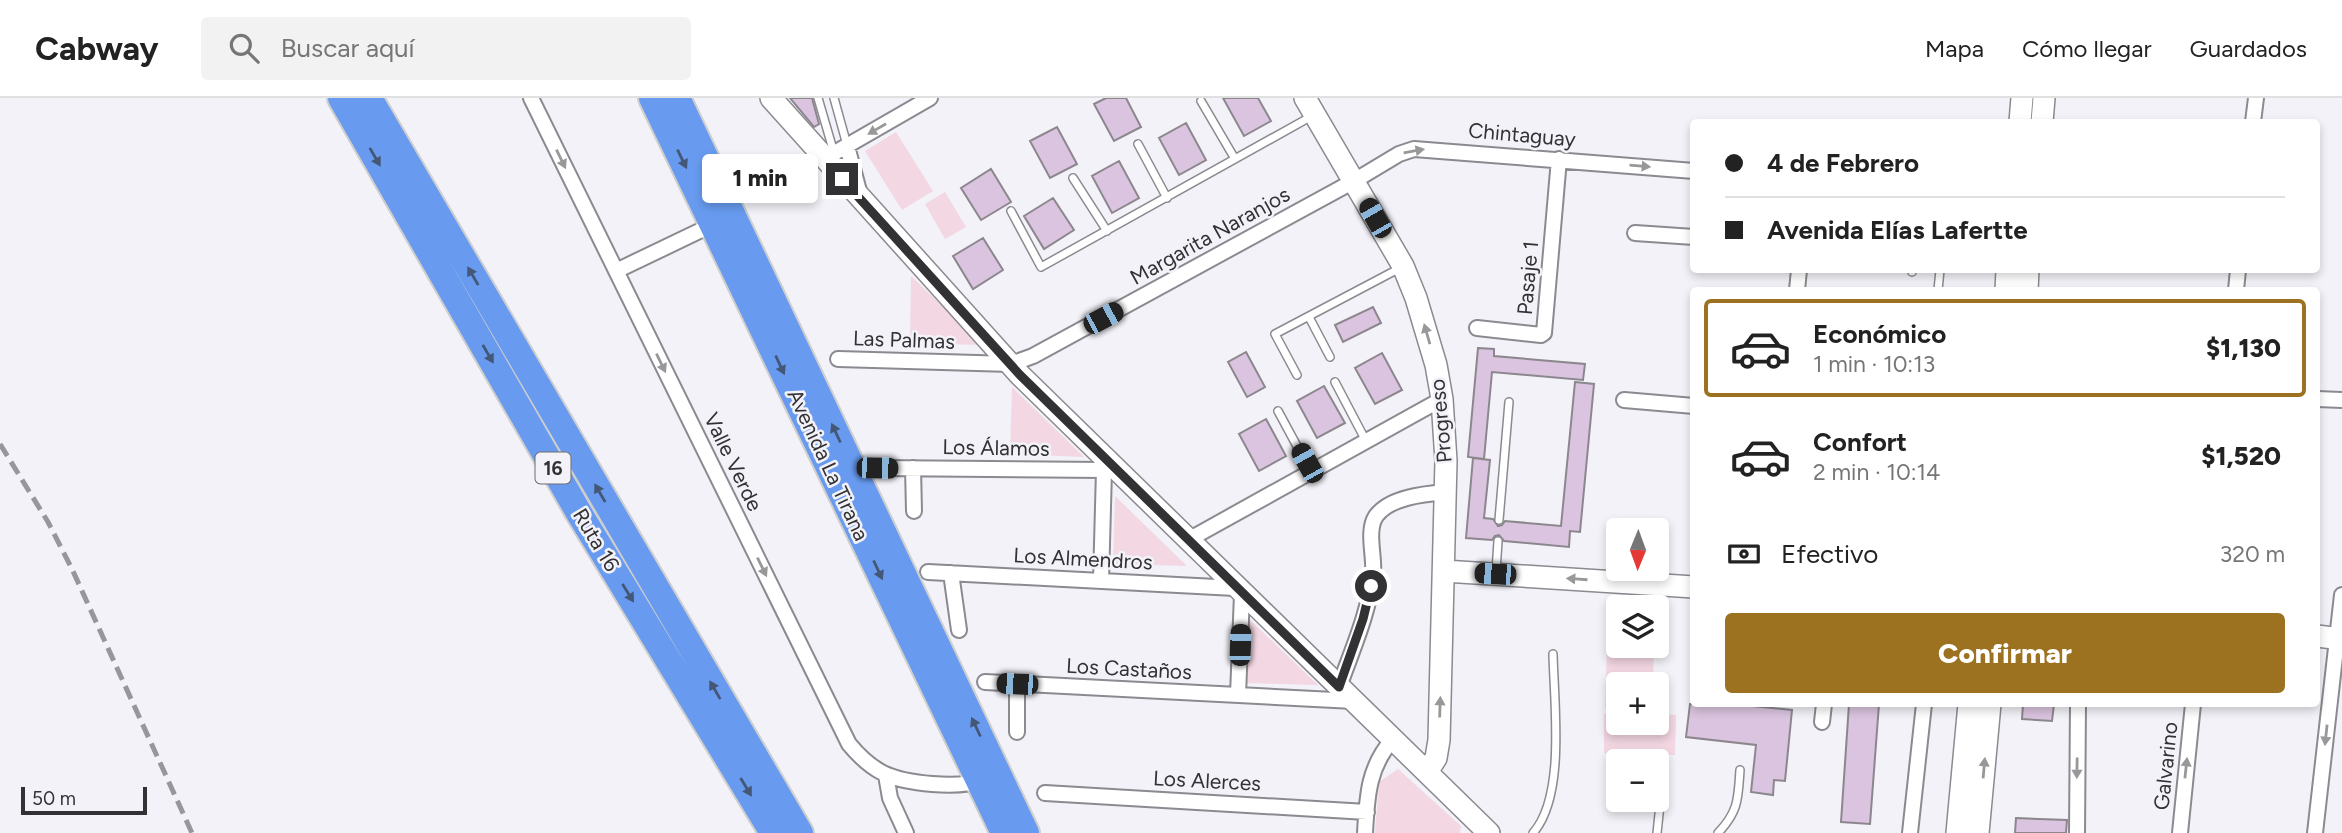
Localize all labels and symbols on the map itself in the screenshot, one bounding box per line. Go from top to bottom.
street label: Chintaguay [1467,117,1577,152]
one-way arrow [867,122,886,135]
one-way arrow [1403,145,1425,156]
one-way arrow [369,148,381,167]
one-way arrow [555,149,566,169]
one-way arrow [676,149,688,169]
callout: 1 min [702,154,818,204]
one-way arrow [1630,161,1652,172]
route end [826,163,858,195]
street label: Margarita Naranjos [1126,181,1294,290]
car [1356,195,1395,241]
street label: Pasaje 1 [1512,240,1543,316]
one-way arrow [467,266,479,285]
car [1080,299,1127,337]
one-way arrow [1422,323,1432,344]
street label: Las Palmas [852,325,956,354]
one-way arrow [482,345,494,364]
one-way arrow [656,353,667,373]
one-way arrow [775,355,786,375]
street label: Progreso [1424,378,1457,464]
street label: Avenida La Tirana [782,385,875,545]
street label: Valle Verde [699,408,768,515]
one-way arrow [830,423,842,443]
street label: Los Álamos [942,434,1050,461]
car [1288,440,1327,486]
road number: 16 [536,452,570,484]
car [856,457,899,479]
one-way arrow [594,484,607,503]
street label: Ruta 16 [568,504,625,576]
north arrow [1606,518,1670,581]
street label: Los Almendros [1013,542,1153,575]
one-way arrow [756,557,767,577]
one-way arrow [872,560,884,580]
car [1474,562,1517,586]
route start [1355,570,1387,602]
one-way arrow [1566,574,1588,585]
one-way arrow [622,583,634,602]
car [1229,624,1252,666]
street label: Los Castaños [1065,653,1193,684]
car [996,673,1039,695]
one-way arrow [709,680,722,699]
one-way arrow [1434,695,1446,717]
one-way arrow [970,717,982,737]
street label: Galvarino [2148,721,2183,811]
one-way arrow [2321,725,2332,747]
one-way arrow [1978,757,1989,779]
one-way arrow [2071,757,2083,779]
one-way arrow [2181,757,2192,779]
street label: Los Alerces [1152,765,1262,796]
one-way arrow [740,778,752,797]
scale bar [21,784,147,816]

